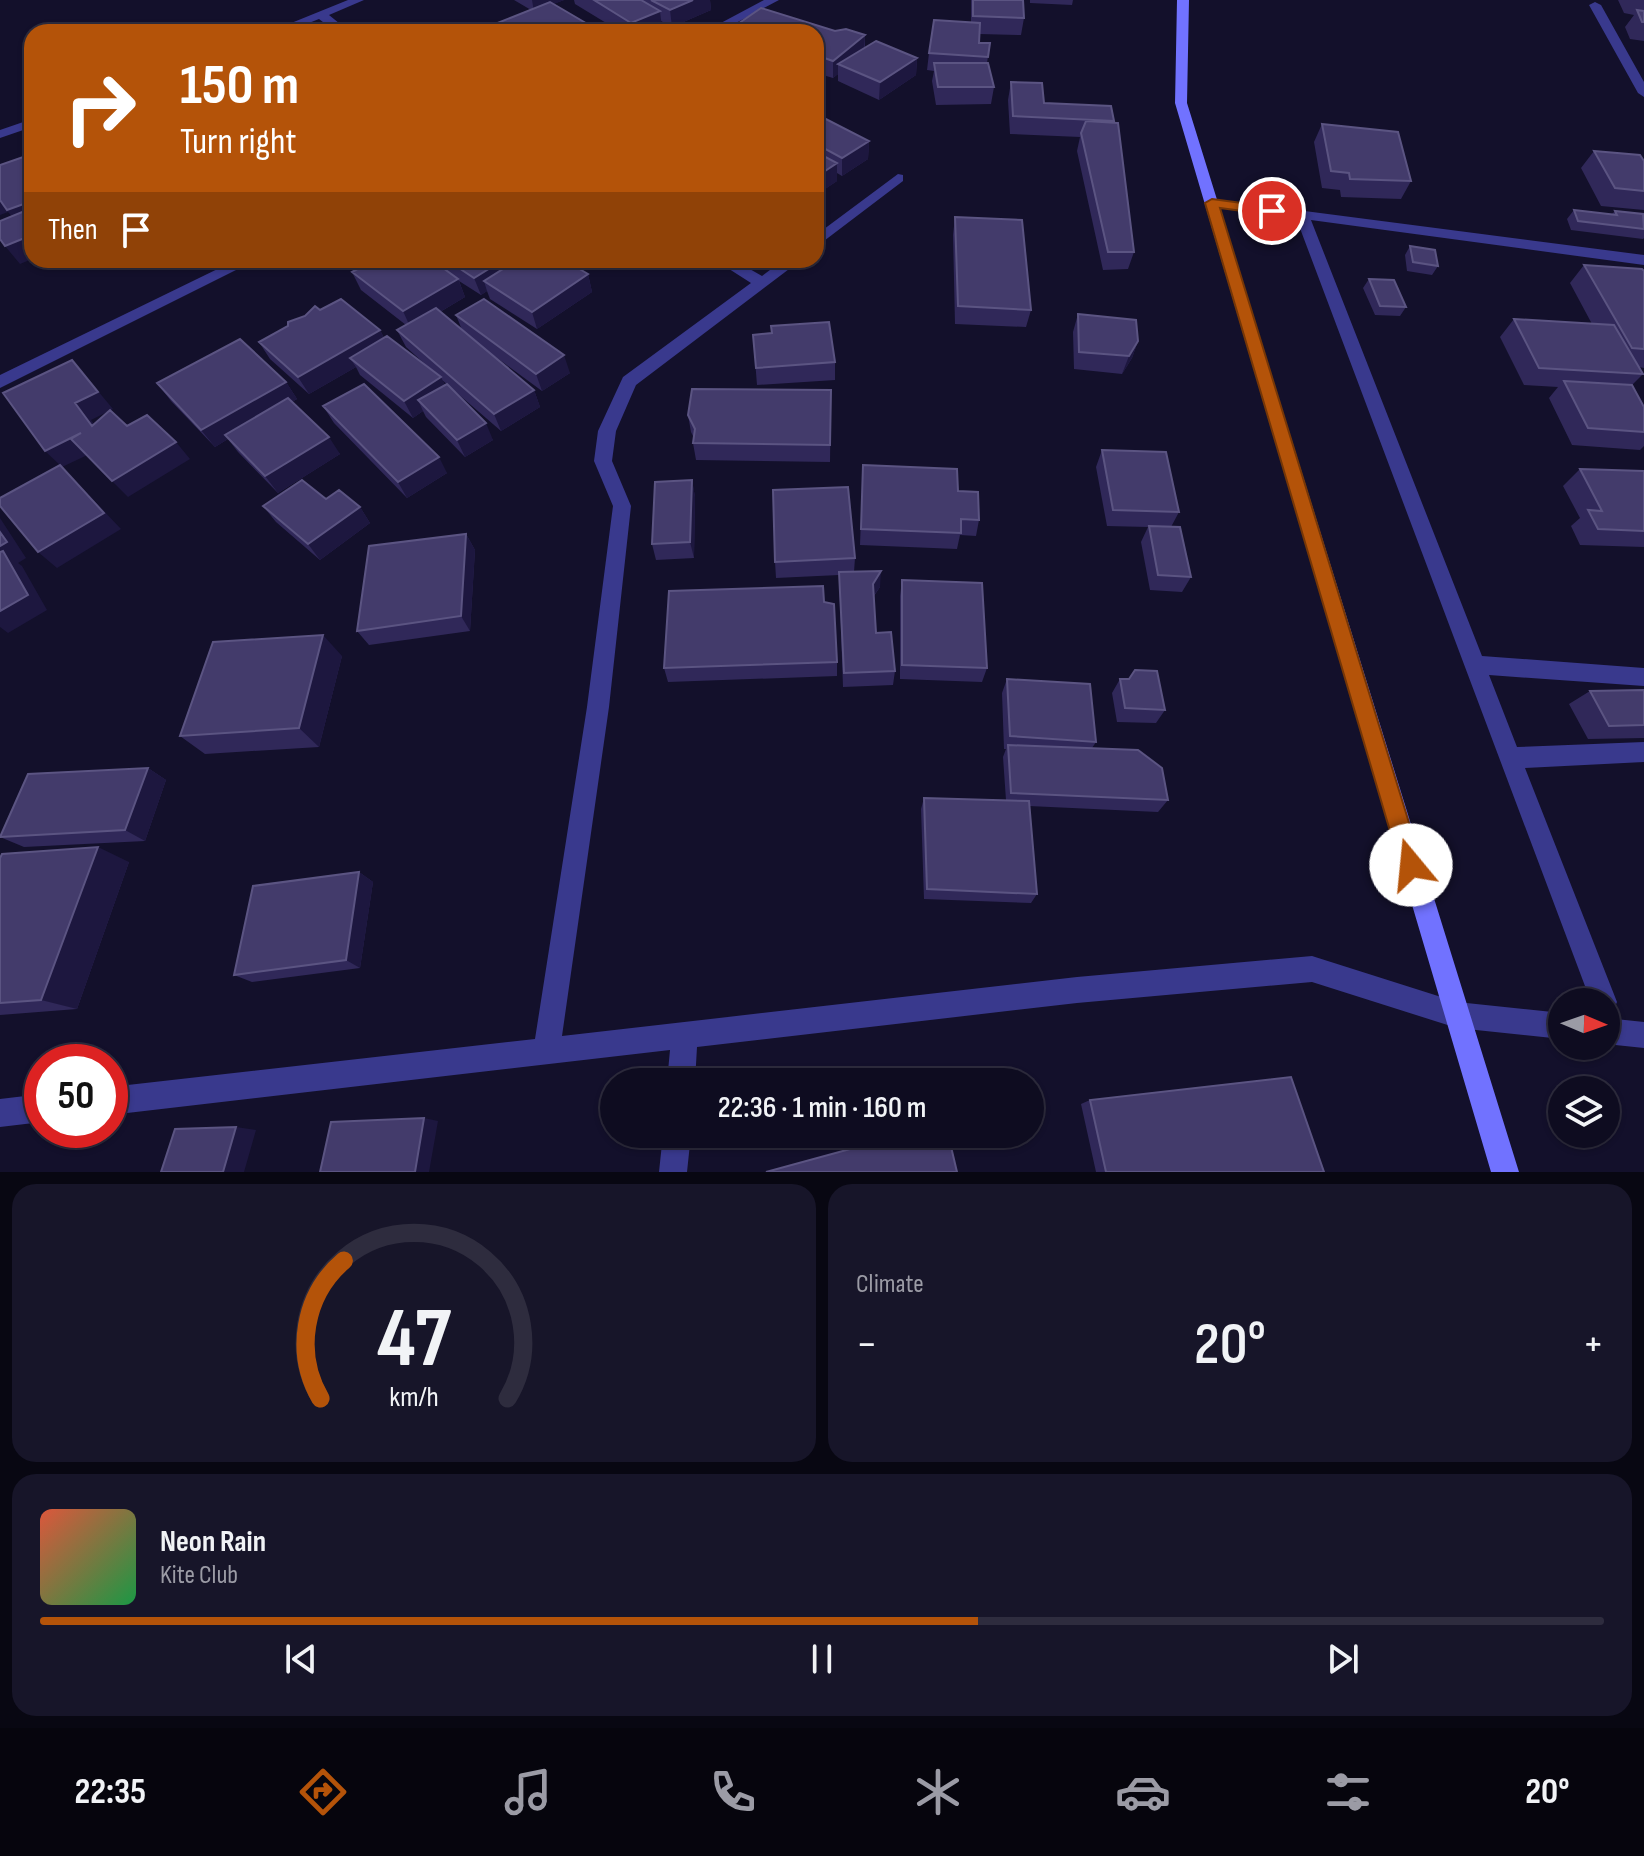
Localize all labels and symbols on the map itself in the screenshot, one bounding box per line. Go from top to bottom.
pin [1238,177,1306,245]
position arrow [1369,823,1453,907]
north arrow [1548,988,1620,1060]
speed limit sign: 50 [24,1044,128,1148]

